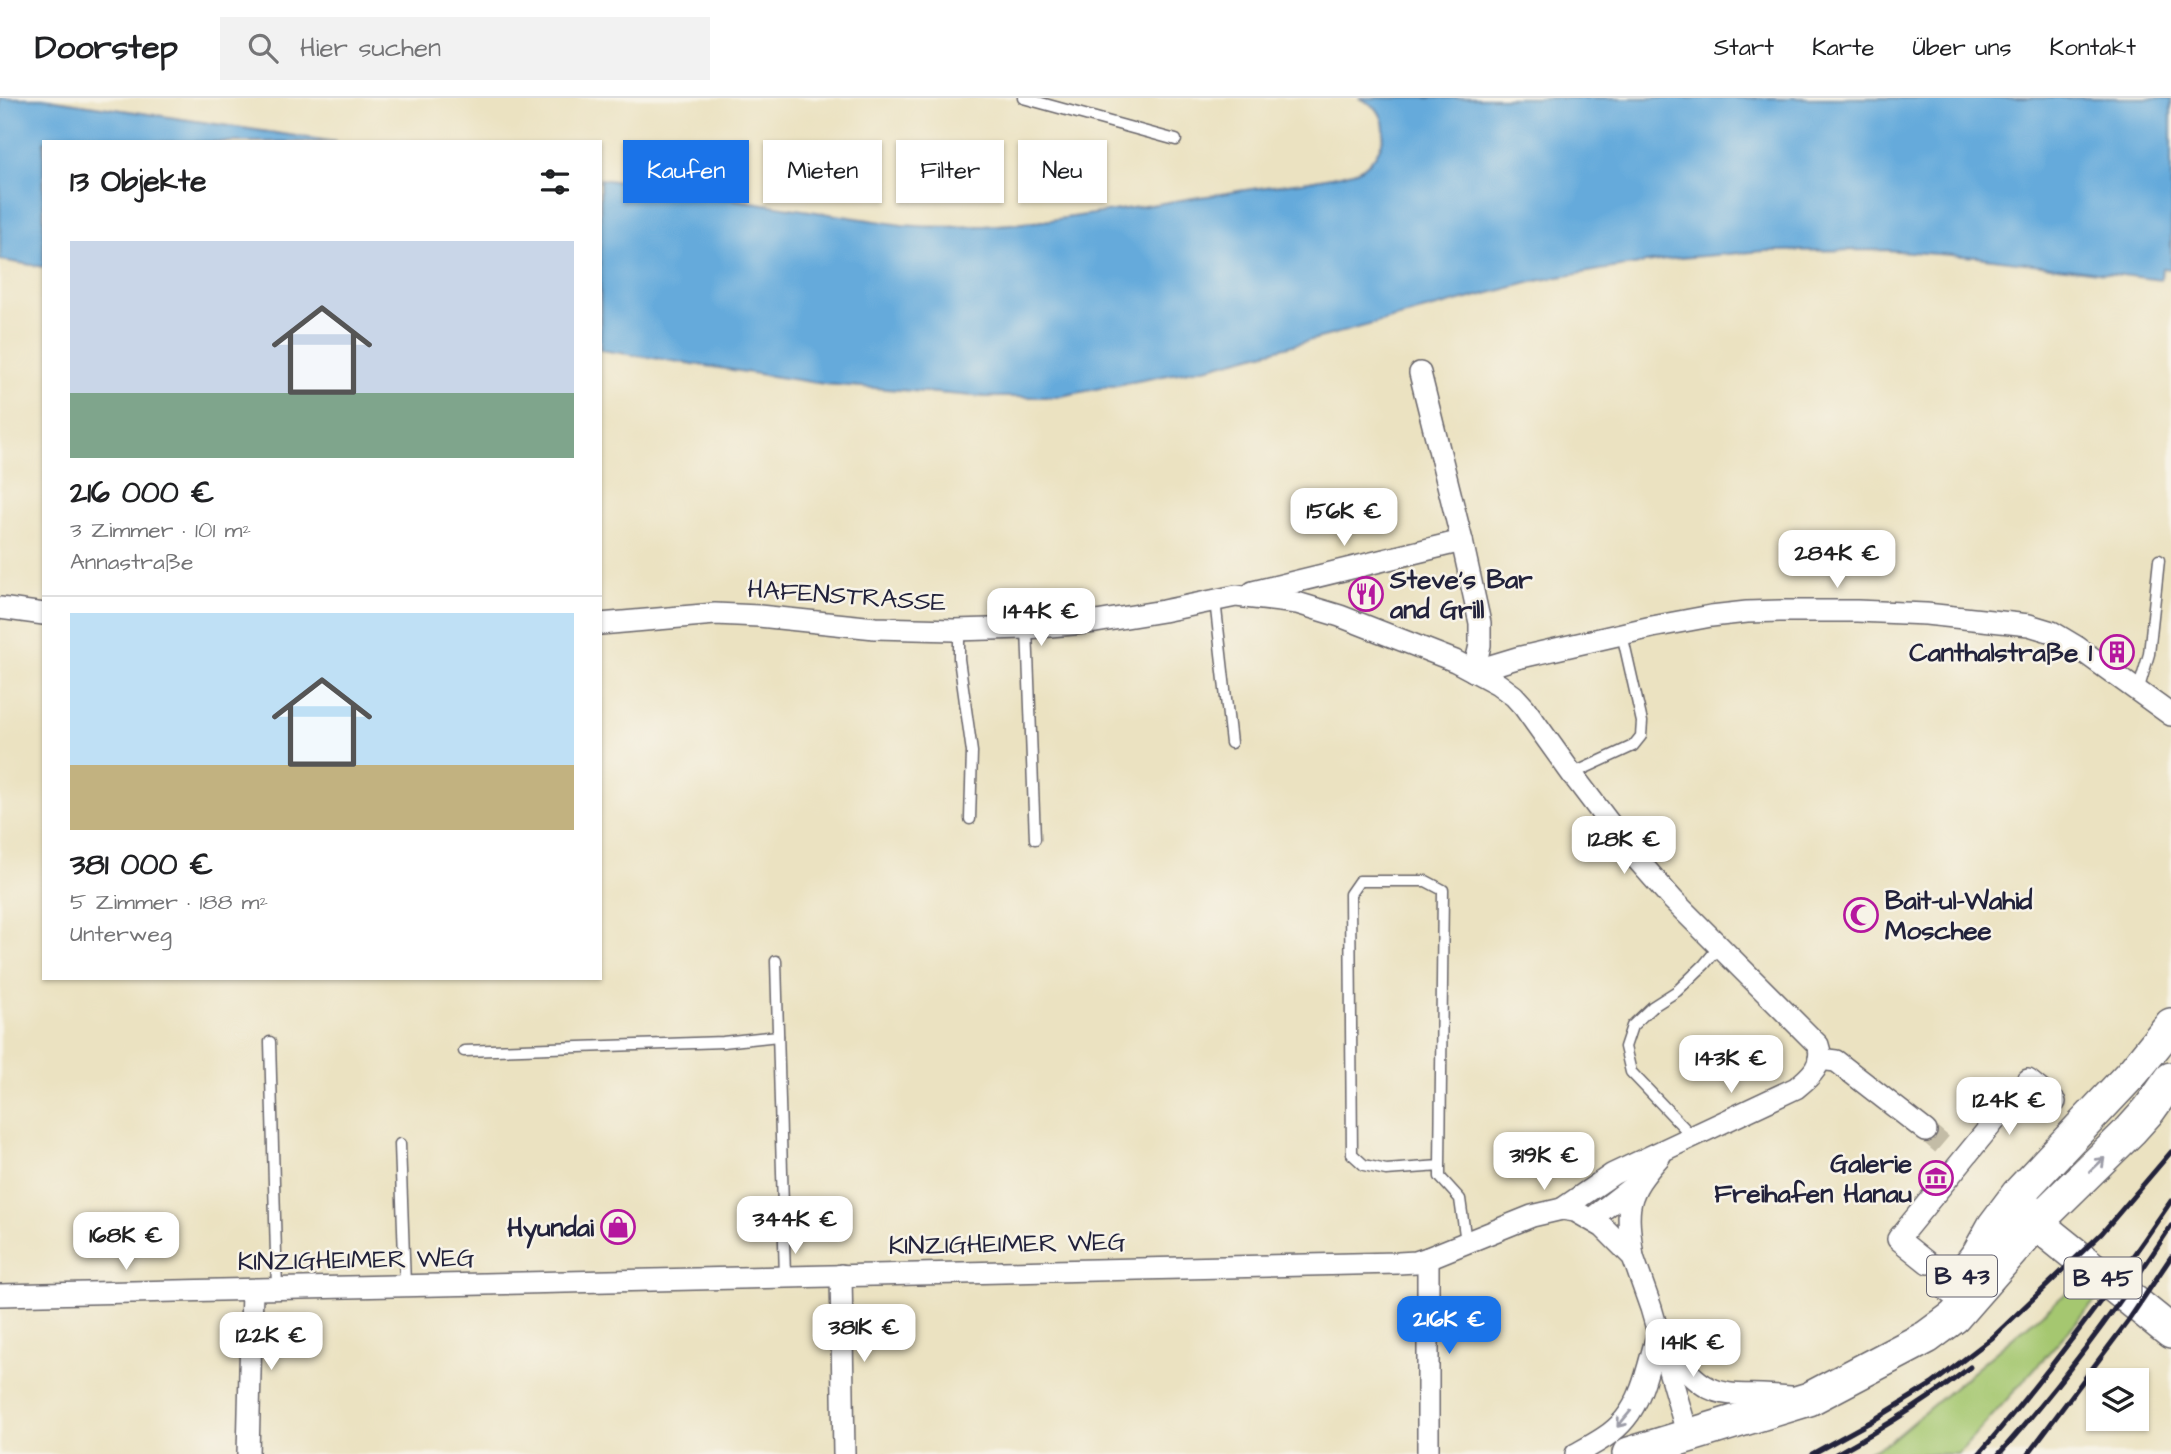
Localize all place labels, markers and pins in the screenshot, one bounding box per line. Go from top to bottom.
pin: 156K € [1287,489,1401,548]
pin: 284K € [1780,531,1894,590]
place label: Steve's Bar and Grill [1389,562,1533,628]
restaurant icon: Steve's Bar and Grill [1347,575,1385,613]
pin: 144K € [984,588,1098,648]
building icon: Canthalstraße 1 [2098,633,2136,671]
place label: Canthalstraße 1 [1909,635,2093,671]
pin: 128K € [1567,816,1681,876]
place label: Bait-ul-Wahid Moschee [1885,883,2033,949]
mosque icon: Bait-ul-Wahid Moschee [1842,896,1880,934]
pin: 143K € [1674,1035,1788,1095]
pin: 124K € [1952,1077,2066,1137]
pin: 319K € [1487,1132,1601,1192]
place label: Galerie Freihafen Hanau [1714,1146,1912,1212]
museum icon: Galerie Freihafen Hanau [1917,1159,1955,1197]
pin: 344K € [738,1196,852,1256]
shop icon: Hyundai [599,1208,637,1246]
place label: Hyundai [507,1210,594,1249]
pin: 168K € [69,1212,183,1272]
pin: 216K € [1392,1296,1506,1356]
pin: 381K € [807,1304,921,1364]
pin: 122K € [214,1312,328,1372]
pin: 141K € [1636,1320,1750,1379]

